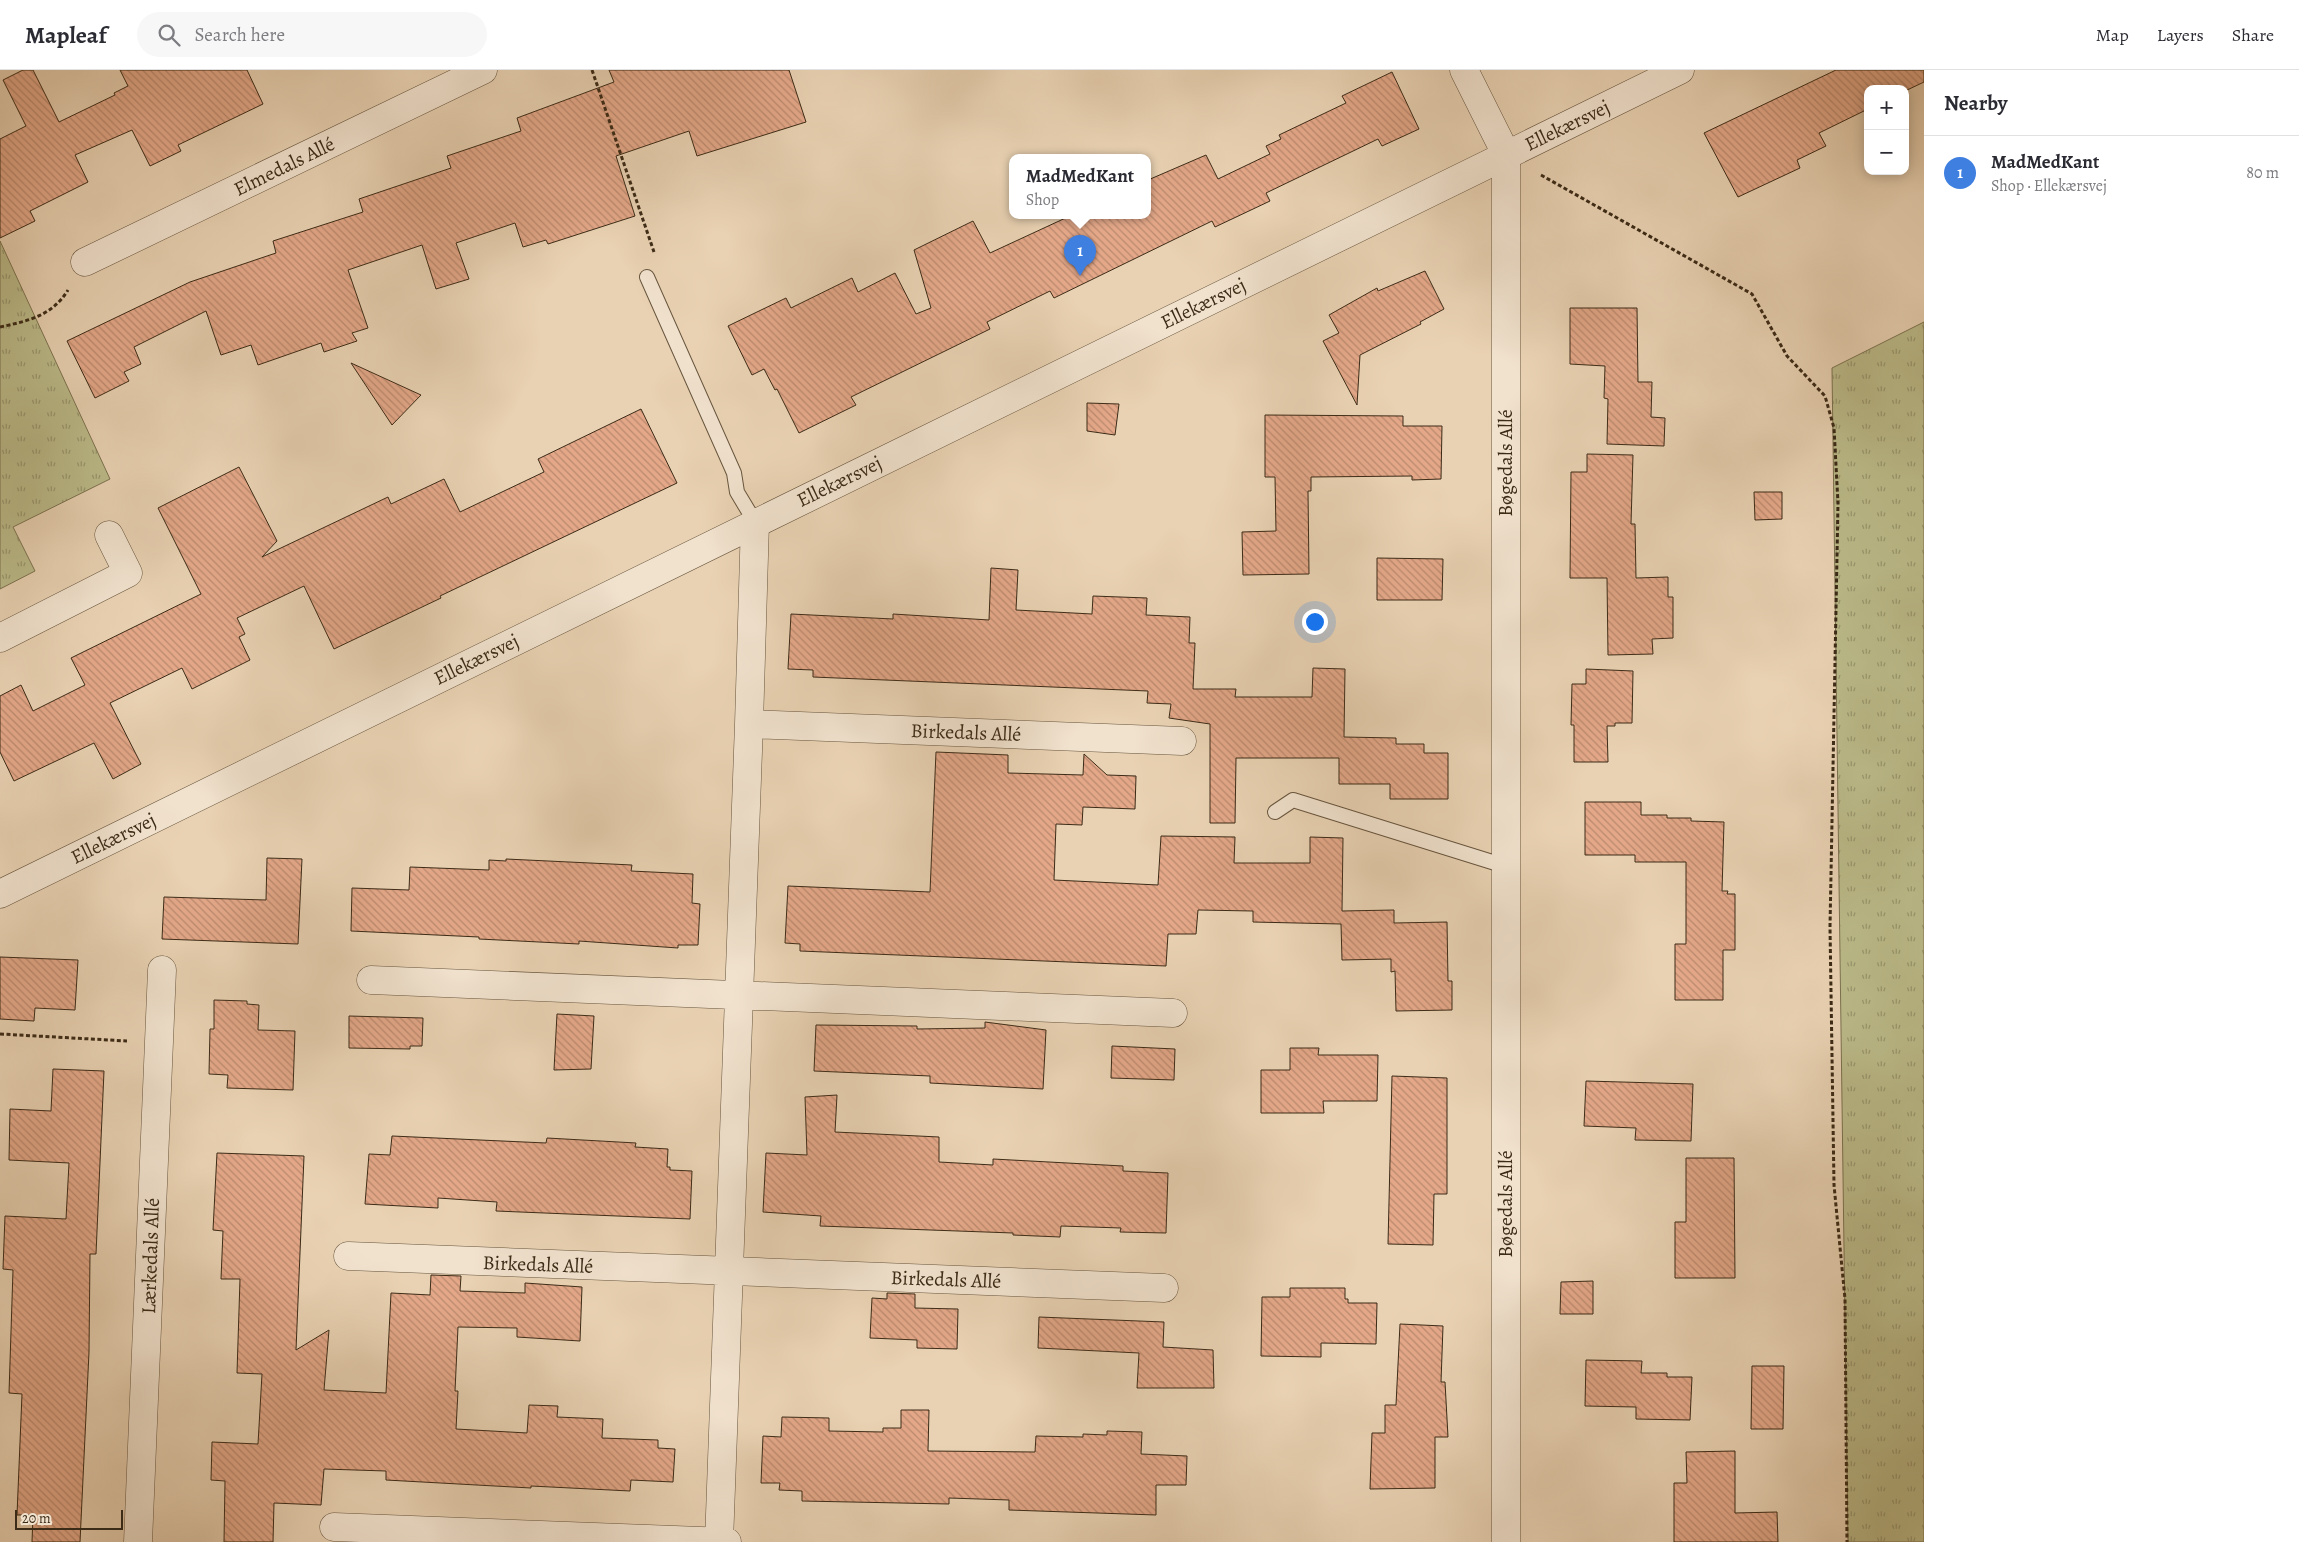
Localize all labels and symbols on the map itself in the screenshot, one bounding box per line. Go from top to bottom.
street label: Ellekærsvej [1520,93,1614,158]
street label: Elmedals Allé [229,130,339,203]
pin: 1 [1064,235,1096,276]
street label: Ellekærsvej [1156,271,1250,336]
street label: Bøgedals Allé [1492,409,1519,517]
street label: Ellekærsvej [792,449,886,514]
your location [1302,609,1328,635]
street label: Ellekærsvej [429,627,523,692]
street label: Birkedals Allé [910,717,1022,748]
street label: Ellekærsvej [66,806,160,871]
street label: Bøgedals Allé [1492,1150,1519,1258]
street label: Lærkedals Allé [135,1197,166,1315]
street label: Birkedals Allé [482,1249,594,1280]
street label: Birkedals Allé [890,1264,1002,1295]
scale bar [15,1507,122,1530]

